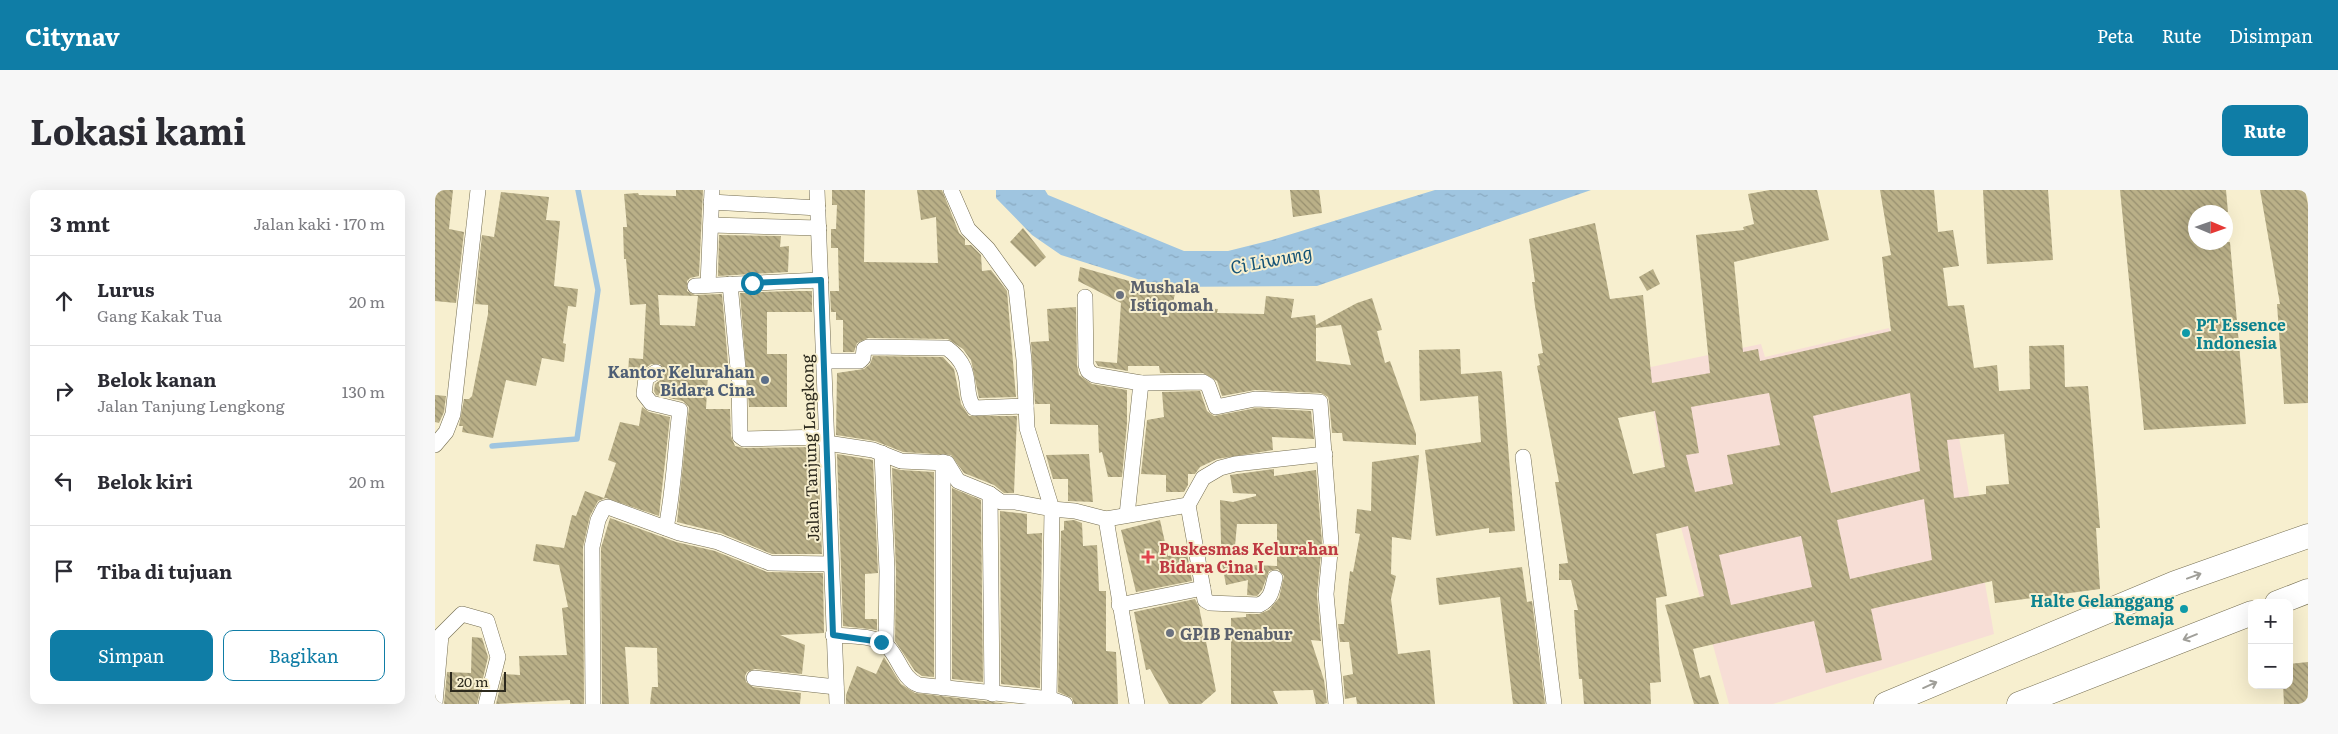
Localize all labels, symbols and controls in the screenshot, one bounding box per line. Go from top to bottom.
text: Citynav [25,18,120,53]
text: Peta [2097,22,2134,49]
text: Rute [2162,22,2201,49]
text: Disimpan [2229,22,2313,49]
text: Lokasi kami [30,104,246,156]
button: Rute [2222,105,2308,156]
north arrow [2188,205,2233,250]
text: 3 mnt [50,207,110,238]
text: Jalan kaki · 170 m [253,211,385,235]
water label: Ci Liwung [1228,238,1314,280]
route start [741,272,764,295]
place label: Mushala Istiqomah [1130,274,1213,316]
text: Lurus [97,275,154,303]
icon: ahead [50,287,78,315]
text: 20 m [349,289,385,313]
marker: Mushala Istiqomah [1114,289,1126,301]
text: Gang Kakak Tua [97,303,222,327]
place label: PT Essence Indonesia [2196,312,2286,354]
marker: PT Essence Indonesia [2180,327,2192,339]
street label: Jalan Tanjung Lengkong [794,354,824,542]
place label: Kantor Kelurahan Bidara Cina [608,359,756,401]
text: Belok kanan [97,365,216,393]
marker: Kantor Kelurahan Bidara Cina [759,374,771,386]
icon: right [50,377,78,405]
text: 130 m [342,379,385,403]
text: Jalan Tanjung Lengkong [97,393,285,417]
icon: left [50,467,78,495]
text: Belok kiri [97,467,193,495]
text: 20 m [349,469,385,493]
place label: Puskesmas Kelurahan Bidara Cina I [1159,536,1339,578]
marker: Puskesmas Kelurahan Bidara Cina I [1141,550,1155,564]
icon: arrive [50,557,78,585]
text: Tiba di tujuan [97,557,232,585]
one-way arrow [2186,571,2201,580]
place label: Halte Gelanggang Remaja [2030,588,2175,630]
map controls [2248,599,2293,689]
button: + [2248,599,2293,644]
marker: Halte Gelanggang Remaja [2178,603,2190,615]
place label: GPIB Penabur [1180,621,1293,645]
marker: GPIB Penabur [1164,627,1176,639]
button: Simpan [50,630,213,681]
button: Bagikan [223,630,385,681]
route end [870,631,893,654]
one-way arrow [2183,633,2198,643]
button: − [2248,644,2293,689]
scale bar [450,669,506,692]
text: 20 m [457,671,489,691]
one-way arrow [1922,679,1937,689]

